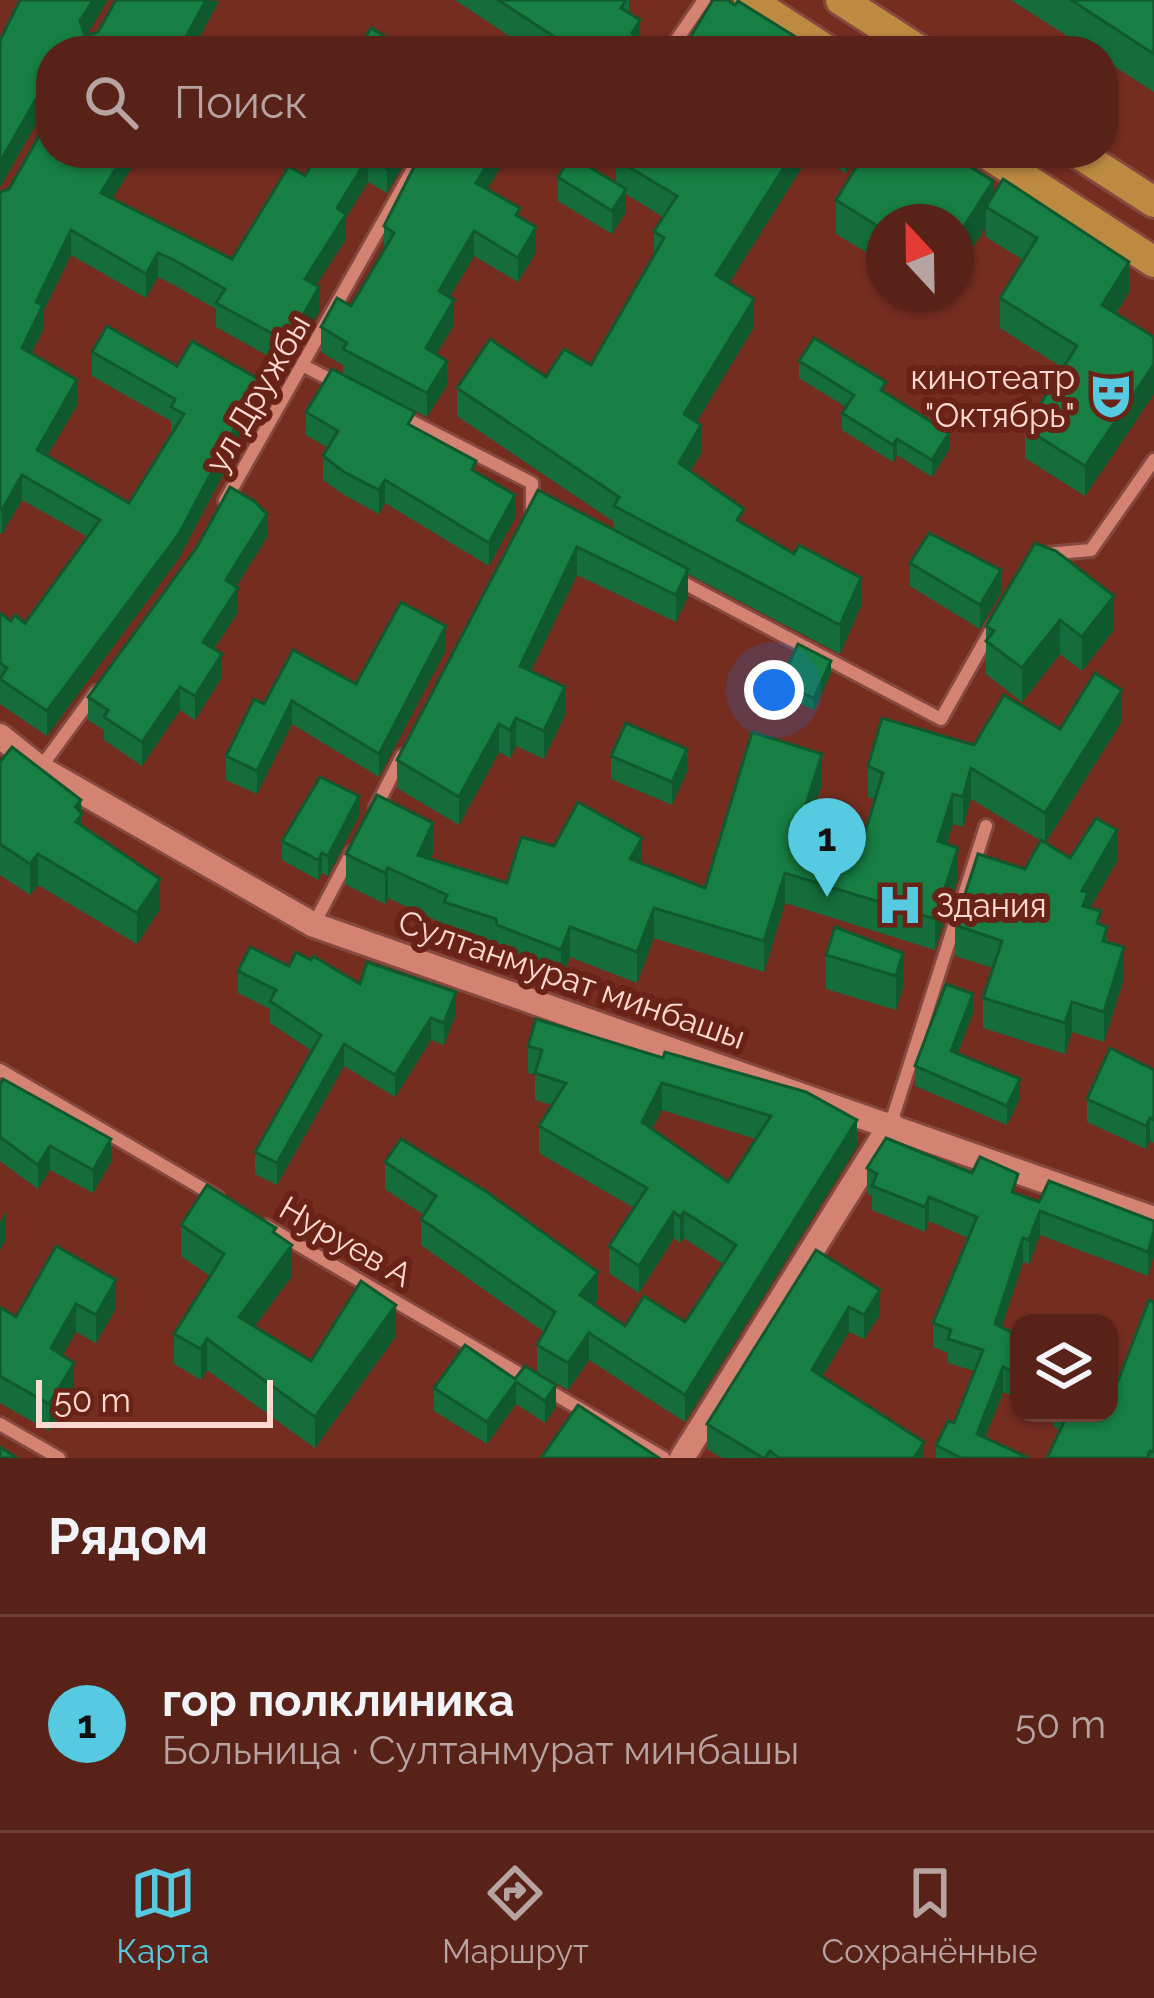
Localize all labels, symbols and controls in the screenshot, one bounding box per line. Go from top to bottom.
search box [36,36,1118,168]
icon: search [78,69,144,135]
text: Поиск [174,76,308,129]
north arrow [866,204,974,312]
street label: ул Дружбы [197,307,318,479]
place label: кинотеатр "Октябрь" [910,358,1075,435]
theatre icon: кинотеатр "Октябрь" [1086,371,1136,421]
your location [744,660,804,720]
pin: 1 [788,798,866,897]
hospital icon: Здания [875,880,925,930]
place label: Здания [936,886,1047,925]
street label: Султанмурат минбашы [393,902,750,1057]
street label: Нуруев А [273,1188,419,1295]
map controls [1010,1314,1118,1422]
button: layers [1010,1314,1118,1422]
scale bar [36,1374,273,1427]
text: 50 m [54,1381,131,1420]
text: Рядом [48,1506,208,1566]
text: гор полклиника [162,1674,514,1727]
text: 1 [77,1701,97,1747]
text: 50 m [1015,1701,1106,1747]
text: Больница · Султанмурат минбашы [162,1727,799,1773]
tab: Карта [116,1860,209,1971]
tab: Маршрут [442,1860,589,1971]
tab: Сохранённые [822,1860,1038,1971]

